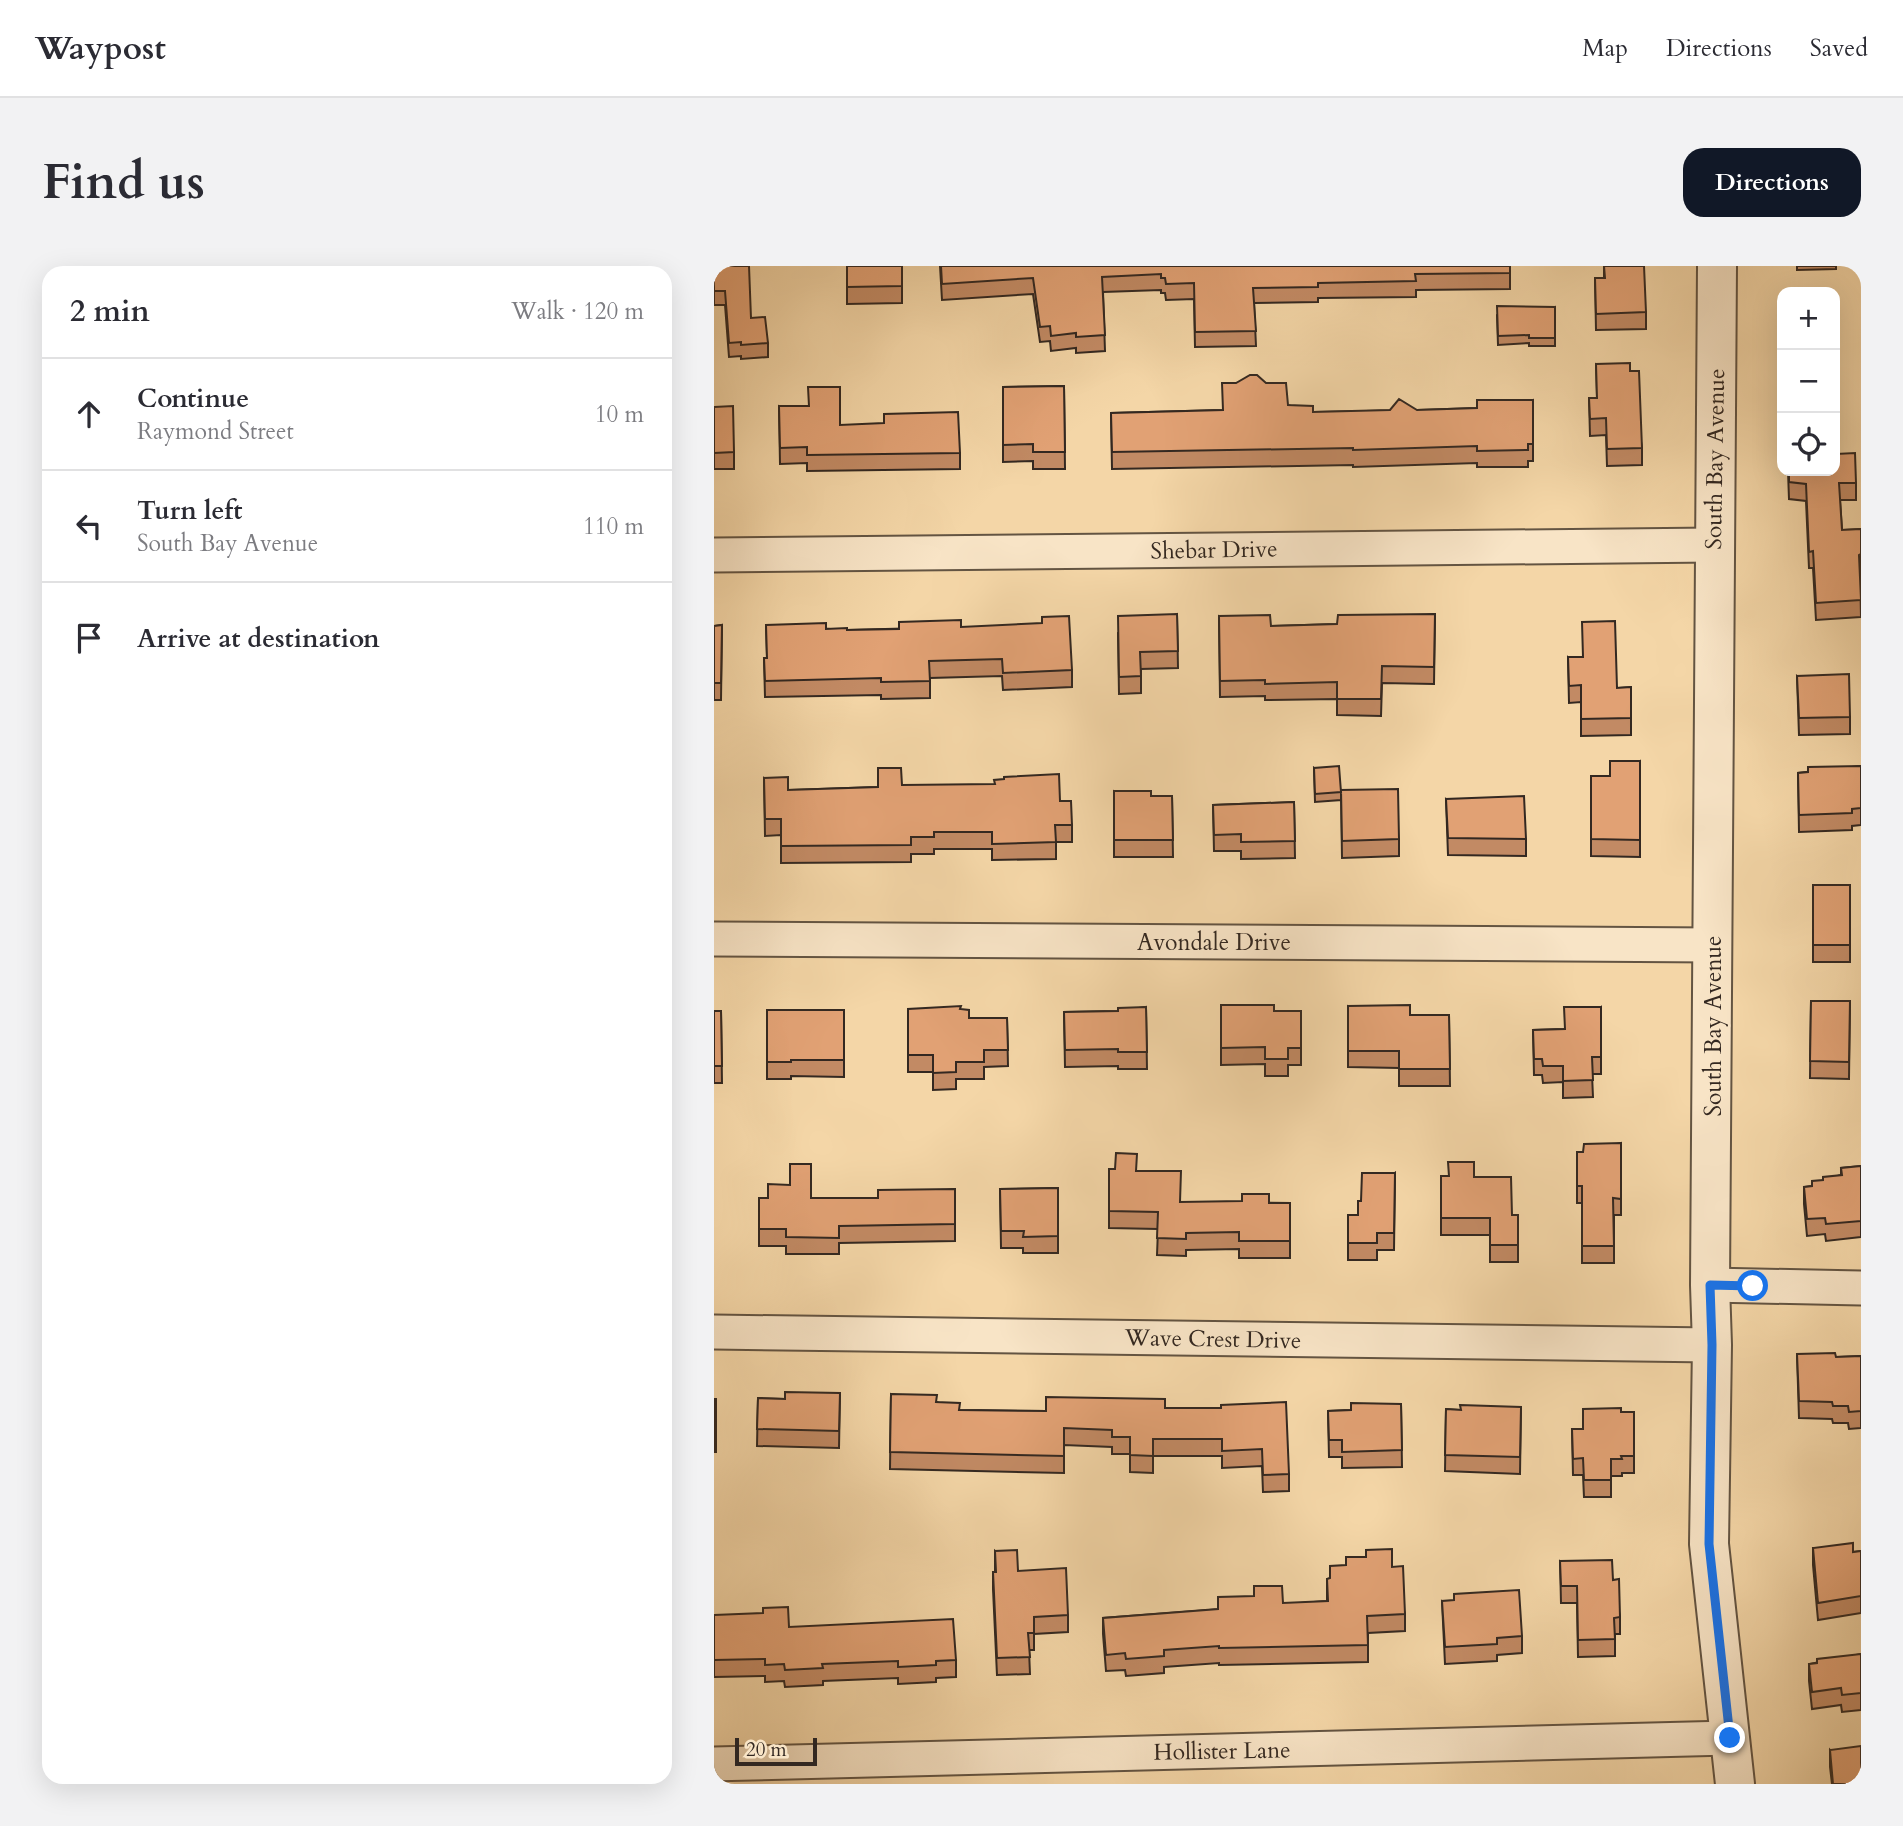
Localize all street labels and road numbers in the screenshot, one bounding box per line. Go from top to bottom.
street label: South Bay Avenue [1698,368,1732,550]
street label: Shebar Drive [1150,533,1278,567]
street label: Avondale Drive [1137,927,1291,958]
street label: South Bay Avenue [1698,935,1729,1117]
street label: Wave Crest Drive [1123,1322,1302,1356]
street label: Hollister Lane [1153,1734,1291,1768]

